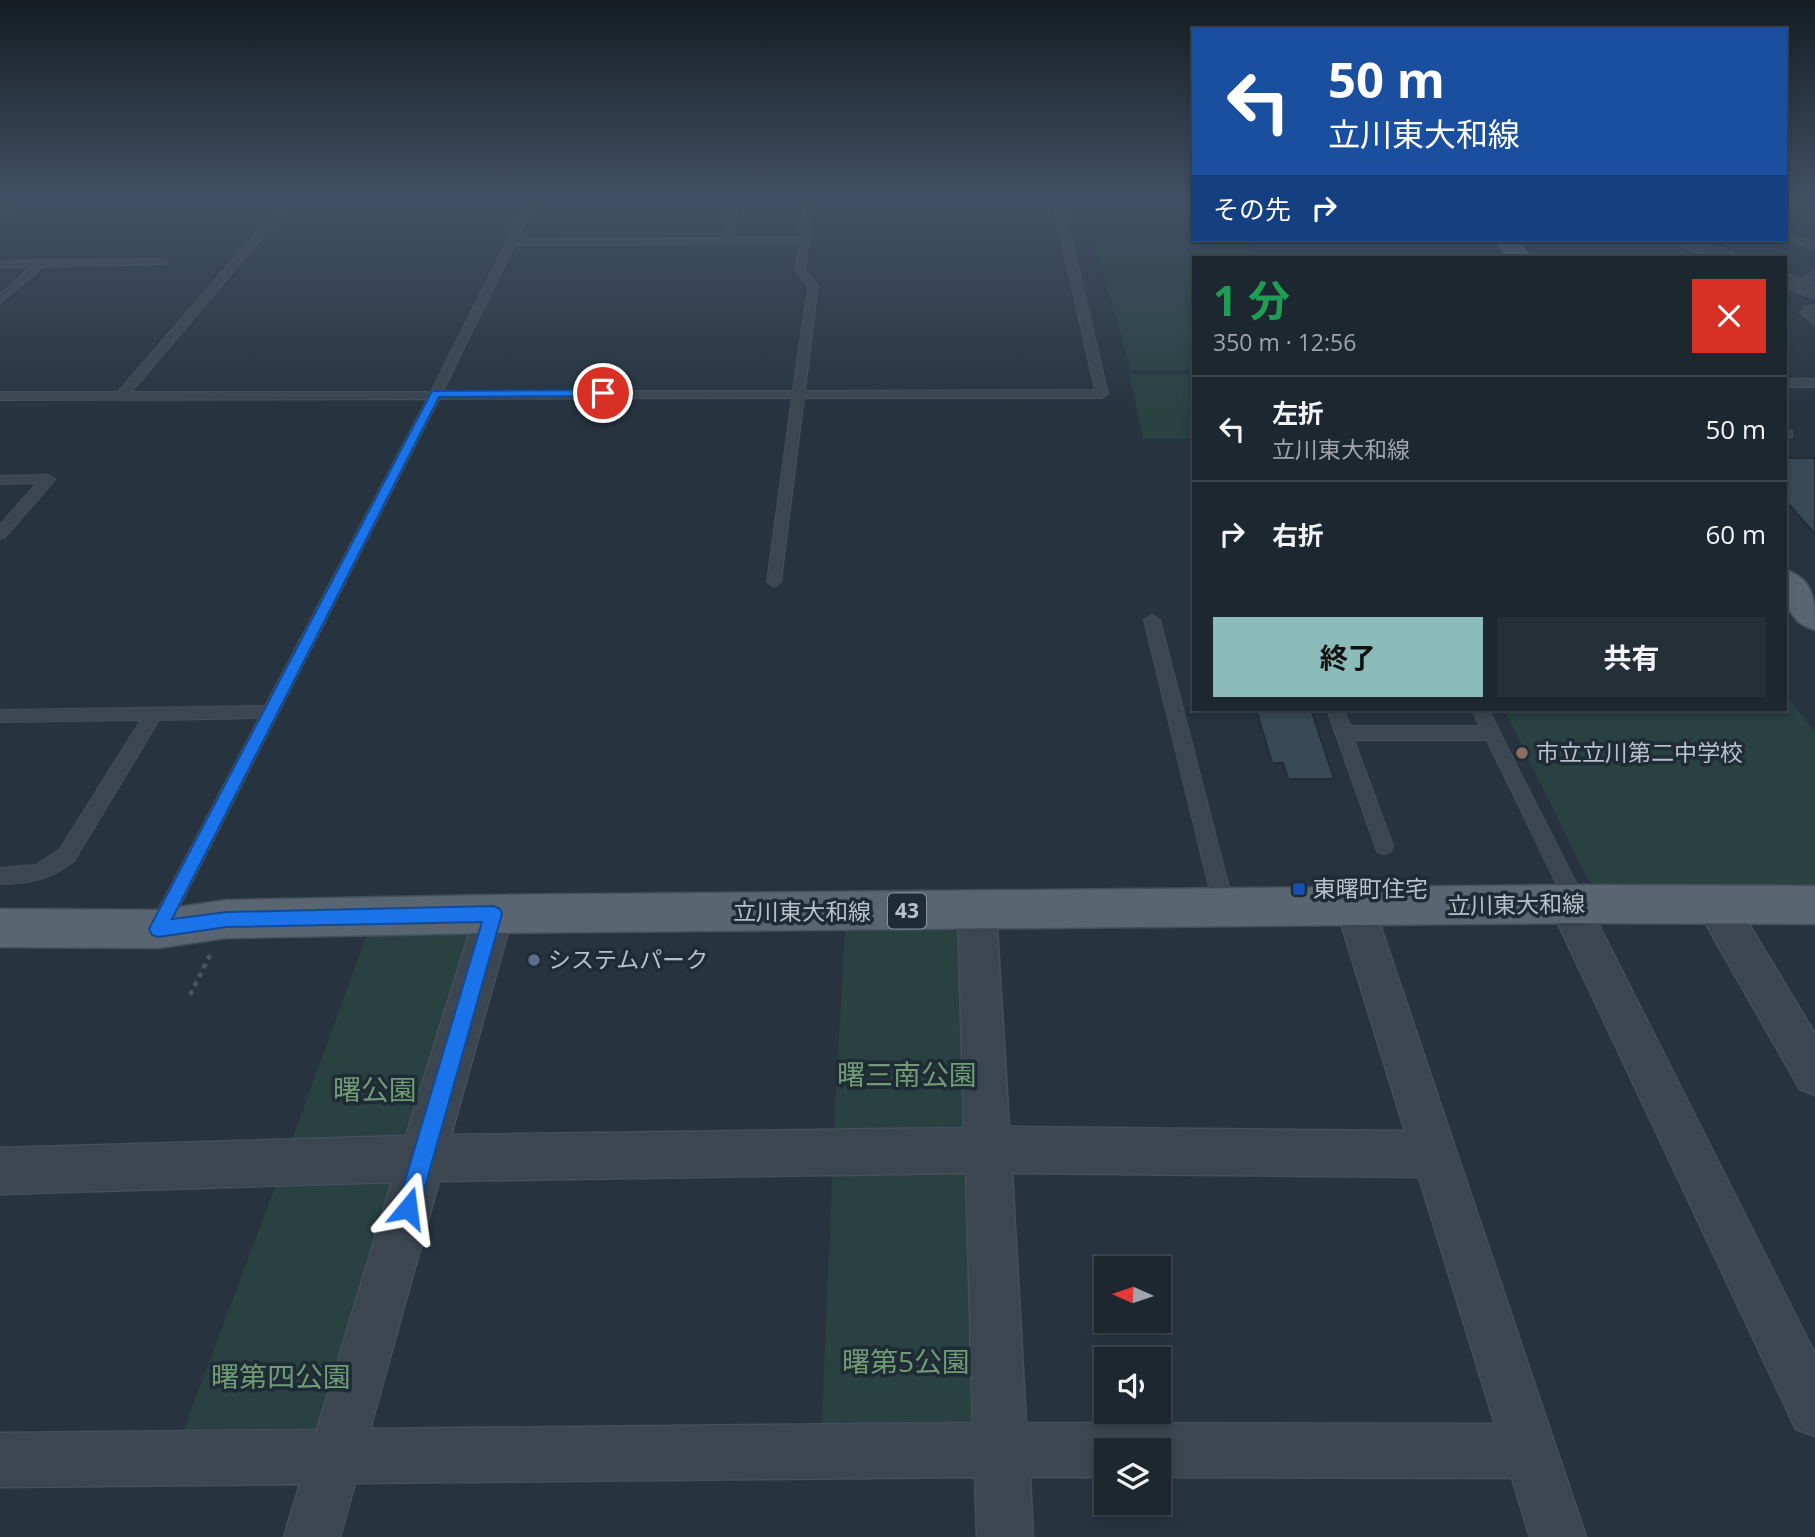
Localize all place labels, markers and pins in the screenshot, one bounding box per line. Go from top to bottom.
pin [573,363,633,423]
place label: 市立立川第二中学校 [1536,736,1743,768]
marker: 市立立川第二中学校 [1514,745,1530,761]
place label: 東曙町住宅 [1313,872,1428,904]
marker: 東曙町住宅 [1291,881,1307,897]
place label: システムパーク [548,943,708,975]
marker: システムパーク [526,952,542,968]

